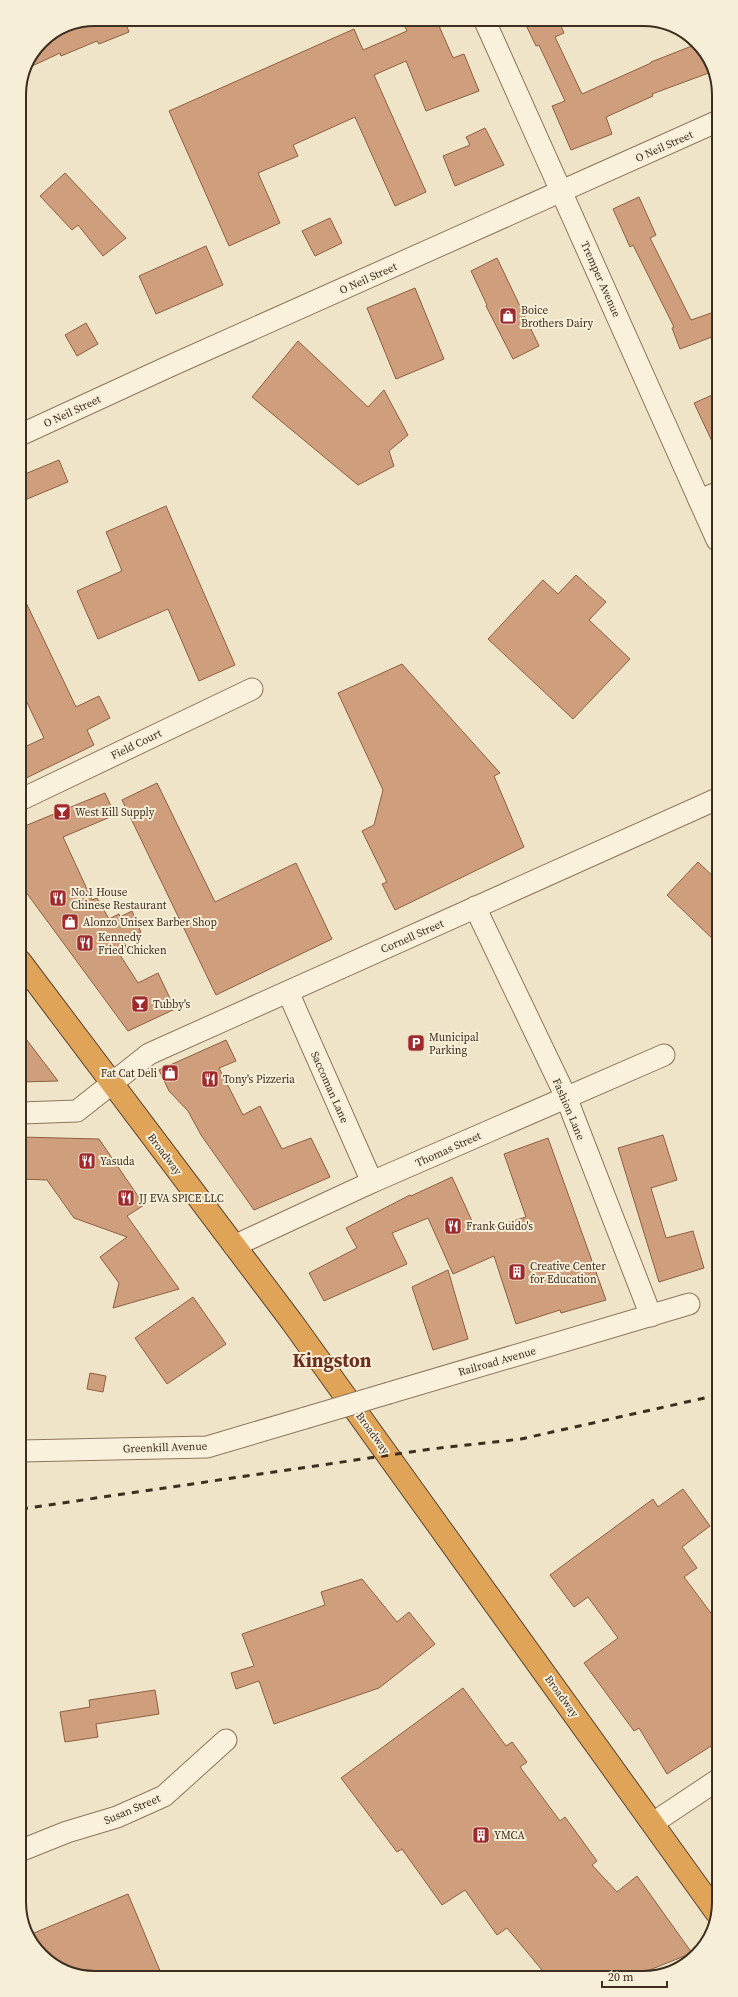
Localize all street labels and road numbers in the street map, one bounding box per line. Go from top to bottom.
street label: O Neil Street [633,127,696,166]
street label: Tremper Avenue [577,239,624,320]
street label: O Neil Street [337,259,400,298]
street label: O Neil Street [41,391,104,431]
street label: Field Court [108,726,165,763]
street label: Cornell Street [378,916,446,957]
street label: Saccoman Lane [307,1049,352,1126]
street label: Fashion Lane [549,1076,588,1143]
street label: Thomas Street [413,1128,484,1171]
street label: Broadway [144,1130,185,1179]
street label: Railroad Avenue [456,1343,538,1380]
street label: Broadway [352,1409,393,1458]
street label: Greenkill Avenue [123,1439,208,1456]
street label: Broadway [541,1672,582,1721]
street label: Susan Street [102,1791,163,1828]

